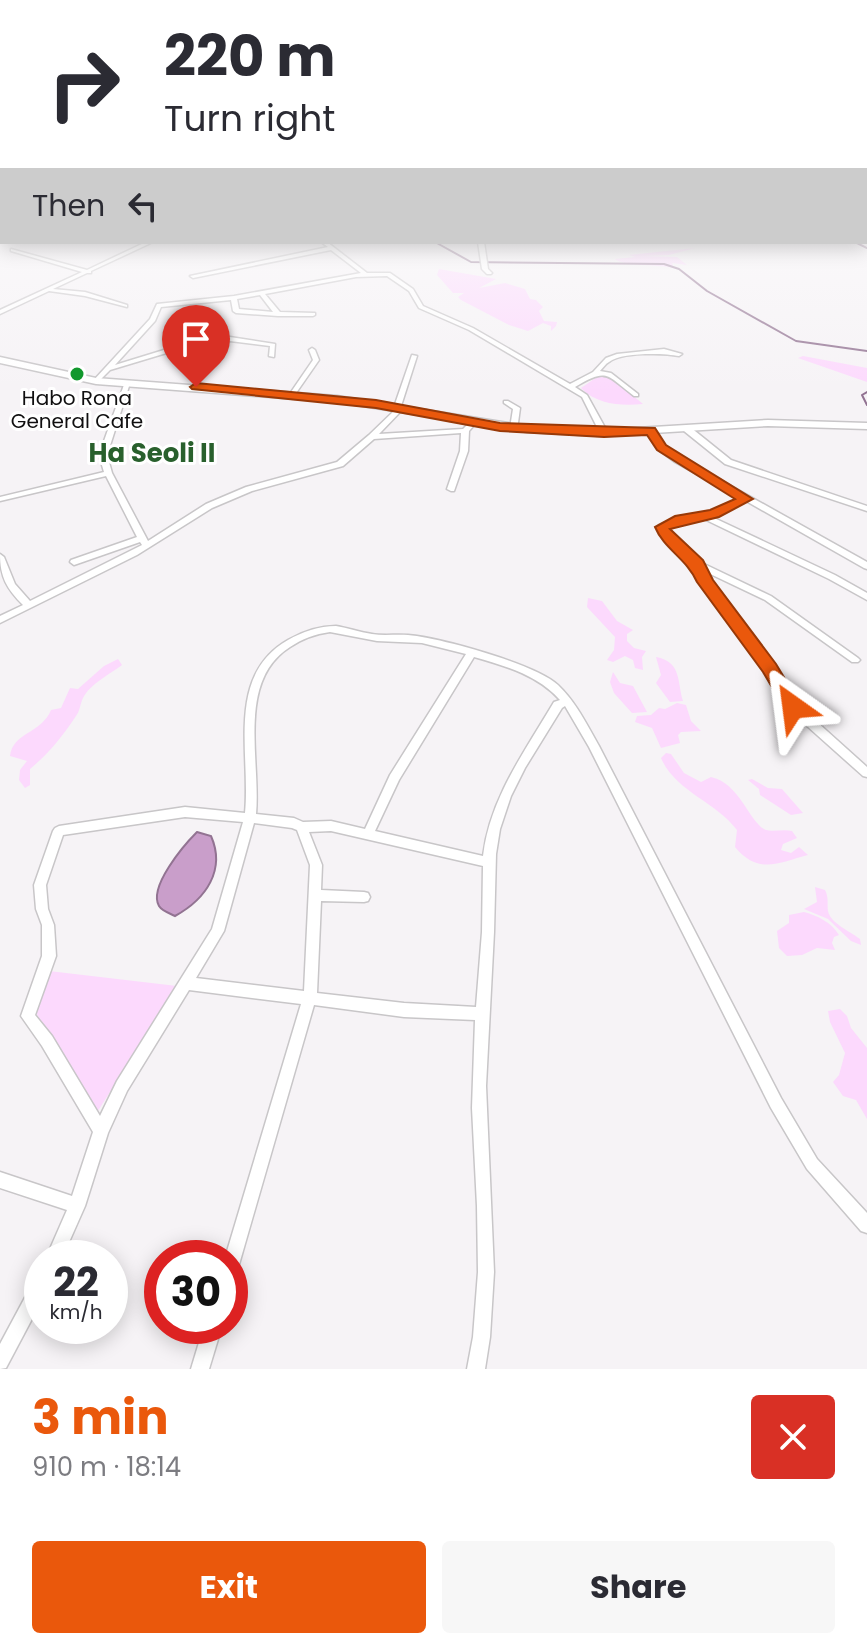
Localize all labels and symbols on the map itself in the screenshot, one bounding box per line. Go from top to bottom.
pin [162,305,230,387]
marker: Habo Rona General Cafe [68,365,86,383]
place label: Habo Rona General Cafe [11,384,143,435]
district label: Ha Seoli II [89,435,215,471]
position arrow [751,665,835,749]
speed limit sign: 30 [144,1240,248,1344]

